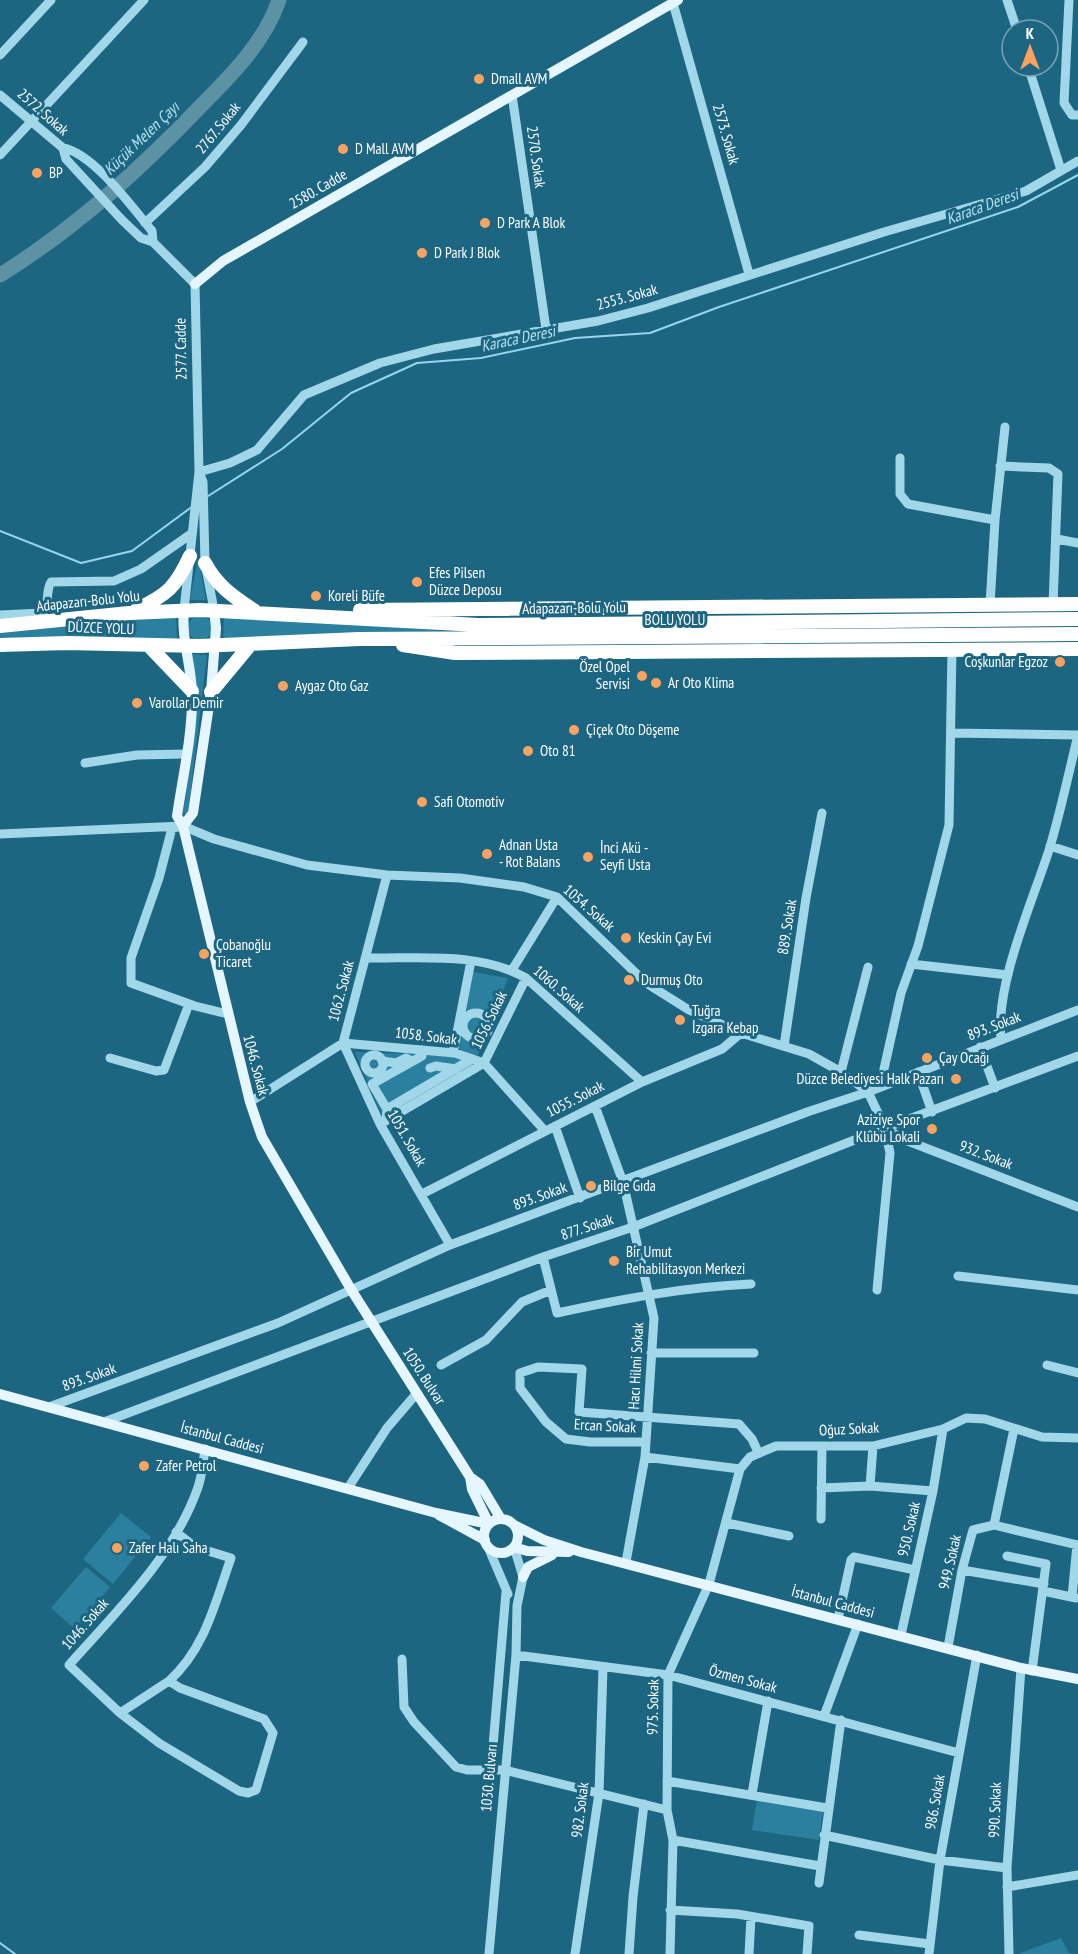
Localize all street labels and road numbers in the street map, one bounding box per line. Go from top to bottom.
street label: 2572. Sokak [14,84,73,139]
street label: 2767. Sokak [191,98,244,157]
street label: 2573. Sokak [709,101,744,167]
street label: 2570. Sokak [523,125,550,189]
street label: 2580. Cadde [285,164,350,213]
street label: 2553. Sokak [594,279,660,314]
street label: 2577. Cadde [170,318,191,380]
street label: Adapazarı-Bolu Yolu [35,586,141,615]
street label: Adapazarı-Bolu Yolu [522,597,626,618]
street label: BOLU YOLU [645,610,705,629]
street label: DÜZCE YOLU [67,617,135,638]
street label: 1054. Sokak [560,880,619,935]
street label: 889. Sokak [773,898,800,956]
street label: 1062. Sokak [323,958,358,1023]
street label: 1060. Sokak [530,961,589,1016]
street label: 1056. Sokak [466,987,511,1052]
street label: 893. Sokak [964,1007,1023,1044]
street label: 1058. Sokak [394,1022,458,1049]
street label: 1046. Sokak [239,1032,274,1098]
street label: 1055. Sokak [543,1076,607,1121]
street label: 1051. Sokak [384,1106,431,1170]
street label: 932. Sokak [957,1136,1016,1173]
street label: 893. Sokak [510,1177,569,1214]
street label: 877. Sokak [558,1209,616,1244]
street label: Hacı Hilmi Sokak [624,1322,647,1410]
street label: 1050. Bulvar [399,1343,451,1409]
street label: 893. Sokak [59,1358,118,1395]
street label: Ercan Sokak [573,1414,637,1437]
street label: İstanbul Caddesi [179,1417,266,1458]
street label: Oğuz Sokak [819,1417,880,1440]
street label: 950. Sokak [893,1499,924,1558]
street label: 949. Sokak [934,1532,965,1591]
street label: İstanbul Caddesi [790,1581,877,1622]
street label: 1046. Sokak [57,1594,112,1653]
street label: Özmen Sokak [707,1660,779,1697]
street label: 975. Sokak [643,1679,662,1735]
street label: 1030. Bulvarı [476,1743,501,1813]
street label: 986. Sokak [920,1773,949,1831]
street label: 982. Sokak [567,1781,592,1839]
street label: 990. Sokak [984,1782,1005,1838]

